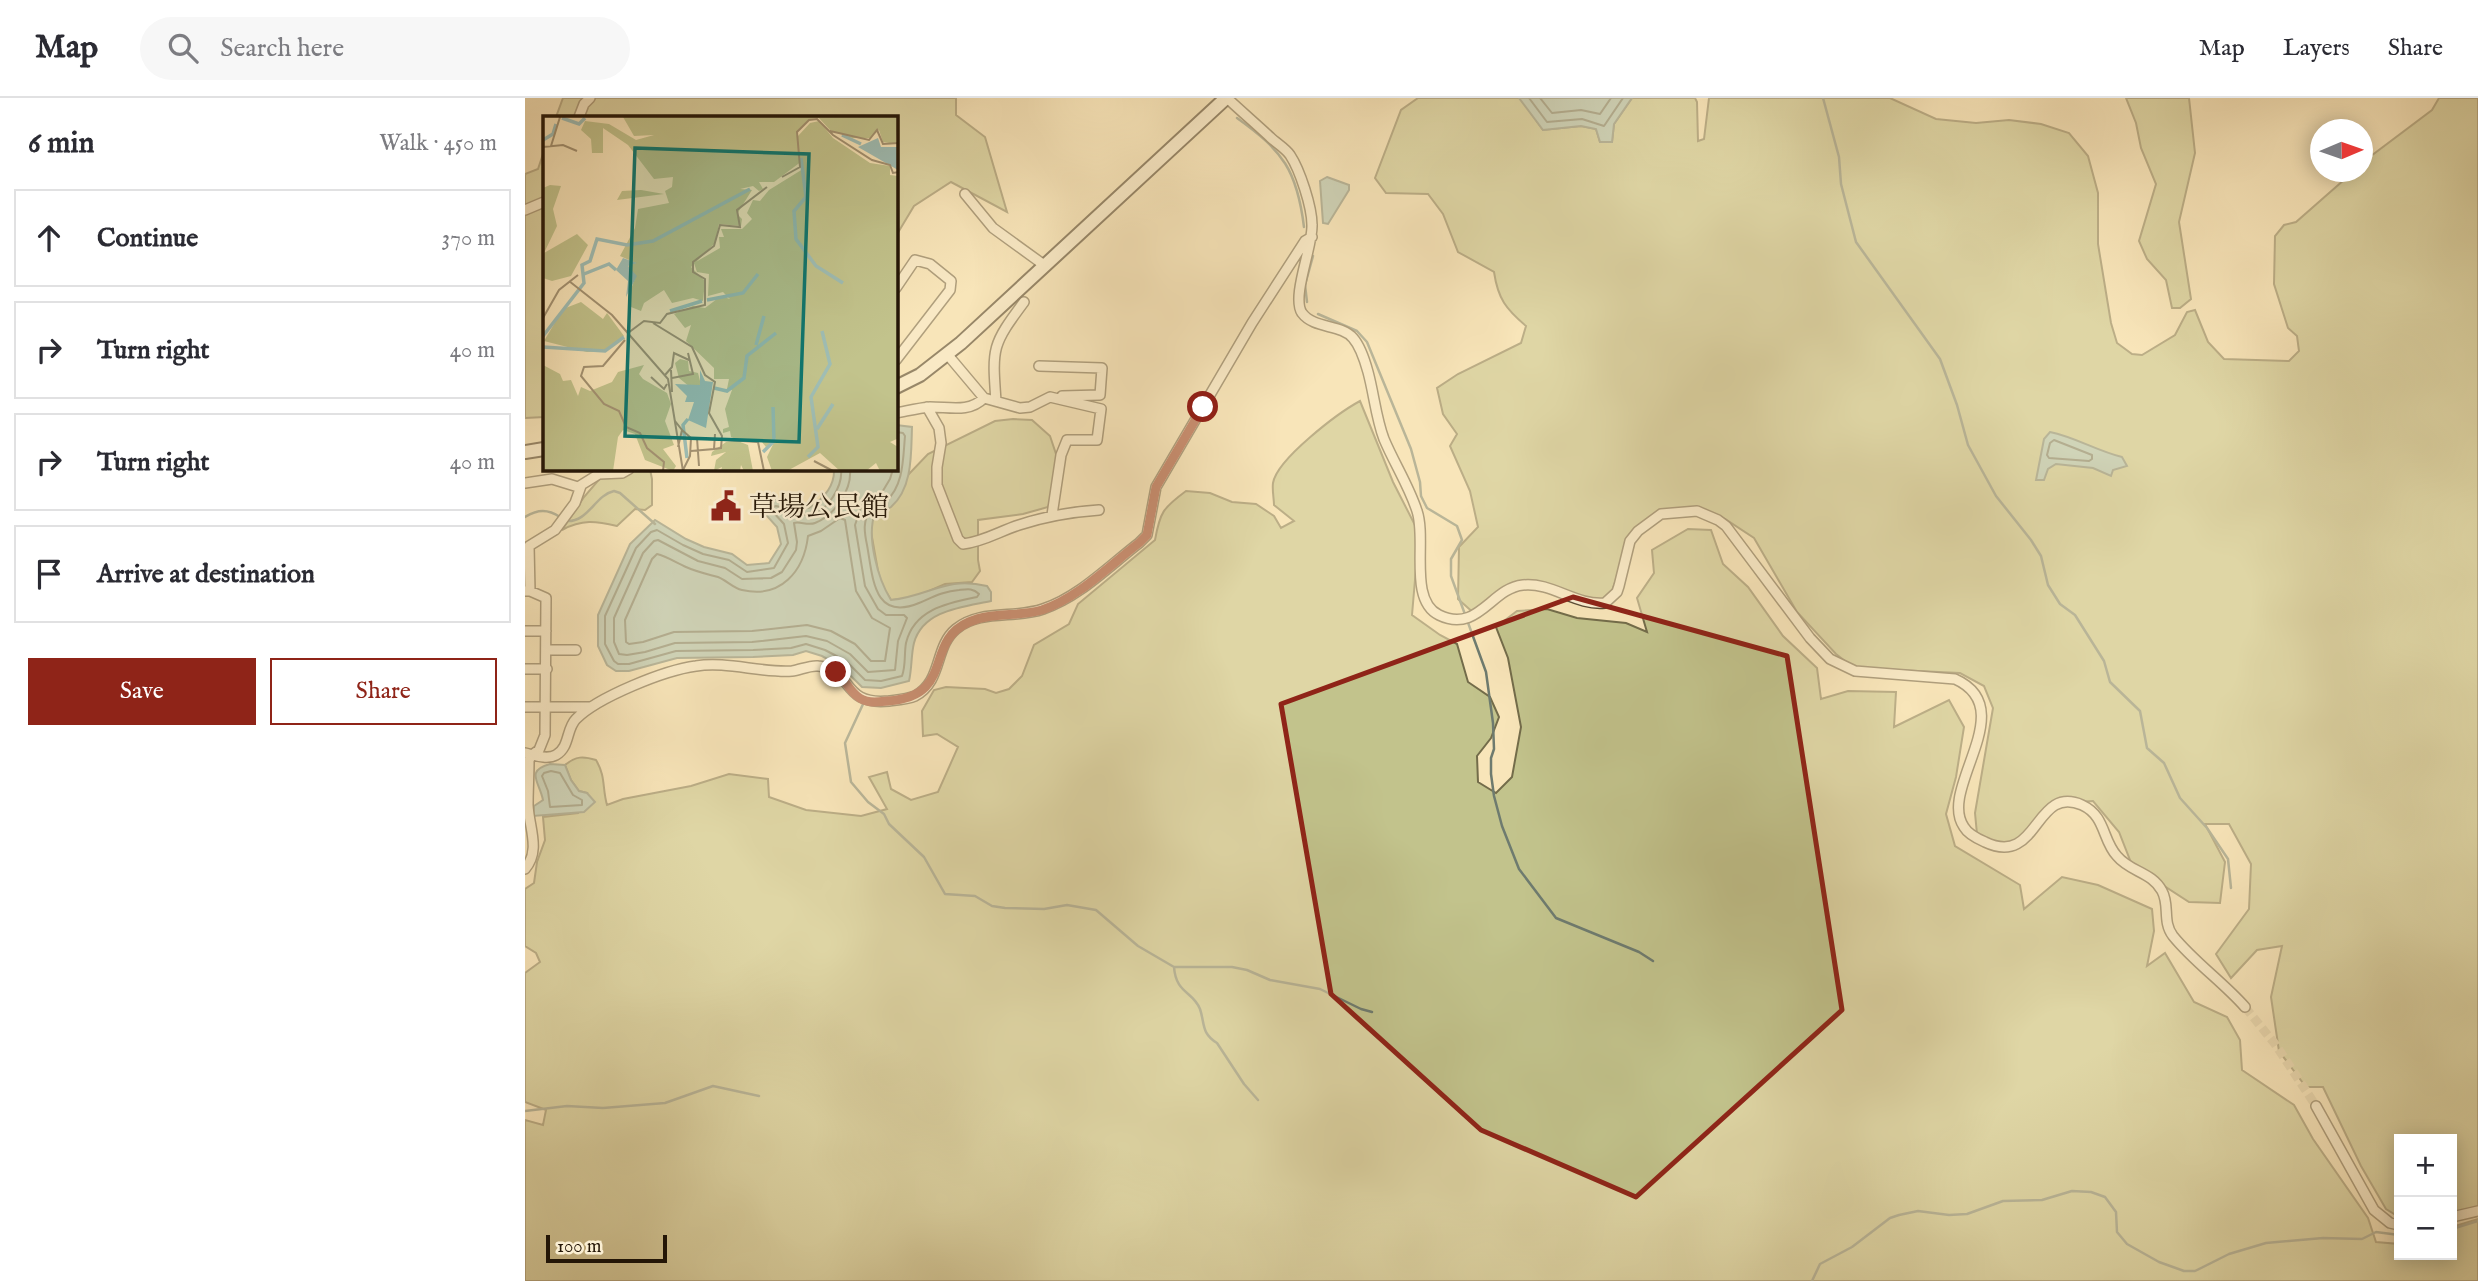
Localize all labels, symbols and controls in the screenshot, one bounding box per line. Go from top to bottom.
search box [140,17,630,80]
text: Map [35,27,98,69]
icon: search [164,29,202,67]
text: Search here [220,32,344,65]
text: Map [2199,33,2245,64]
text: Layers [2283,33,2350,64]
text: Share [2388,33,2443,64]
inset map [543,116,898,471]
north arrow [2310,119,2373,182]
text: 6 min [28,125,94,163]
text: Walk · 450 m [379,129,497,158]
icon: ahead [30,219,68,257]
text: Continue [97,222,198,255]
text: 370 m [442,224,495,253]
icon: right [30,331,68,369]
text: Turn right [97,334,210,367]
text: 40 m [450,336,495,365]
route start [1187,391,1218,422]
icon: right [30,443,68,481]
text: Turn right [97,446,210,479]
text: 40 m [450,448,495,477]
public building icon: 草場公民館 [709,489,743,523]
place label: 草場公民館 [749,491,889,526]
icon: arrive [30,555,68,593]
text: Arrive at destination [97,558,315,591]
route end [820,656,851,687]
button: Save [28,658,256,725]
button: Share [270,658,497,725]
map controls [2394,1134,2457,1260]
button: + [2394,1134,2457,1197]
button: − [2394,1197,2457,1260]
scale bar [546,1232,667,1264]
text: 100 m [557,1235,601,1259]

